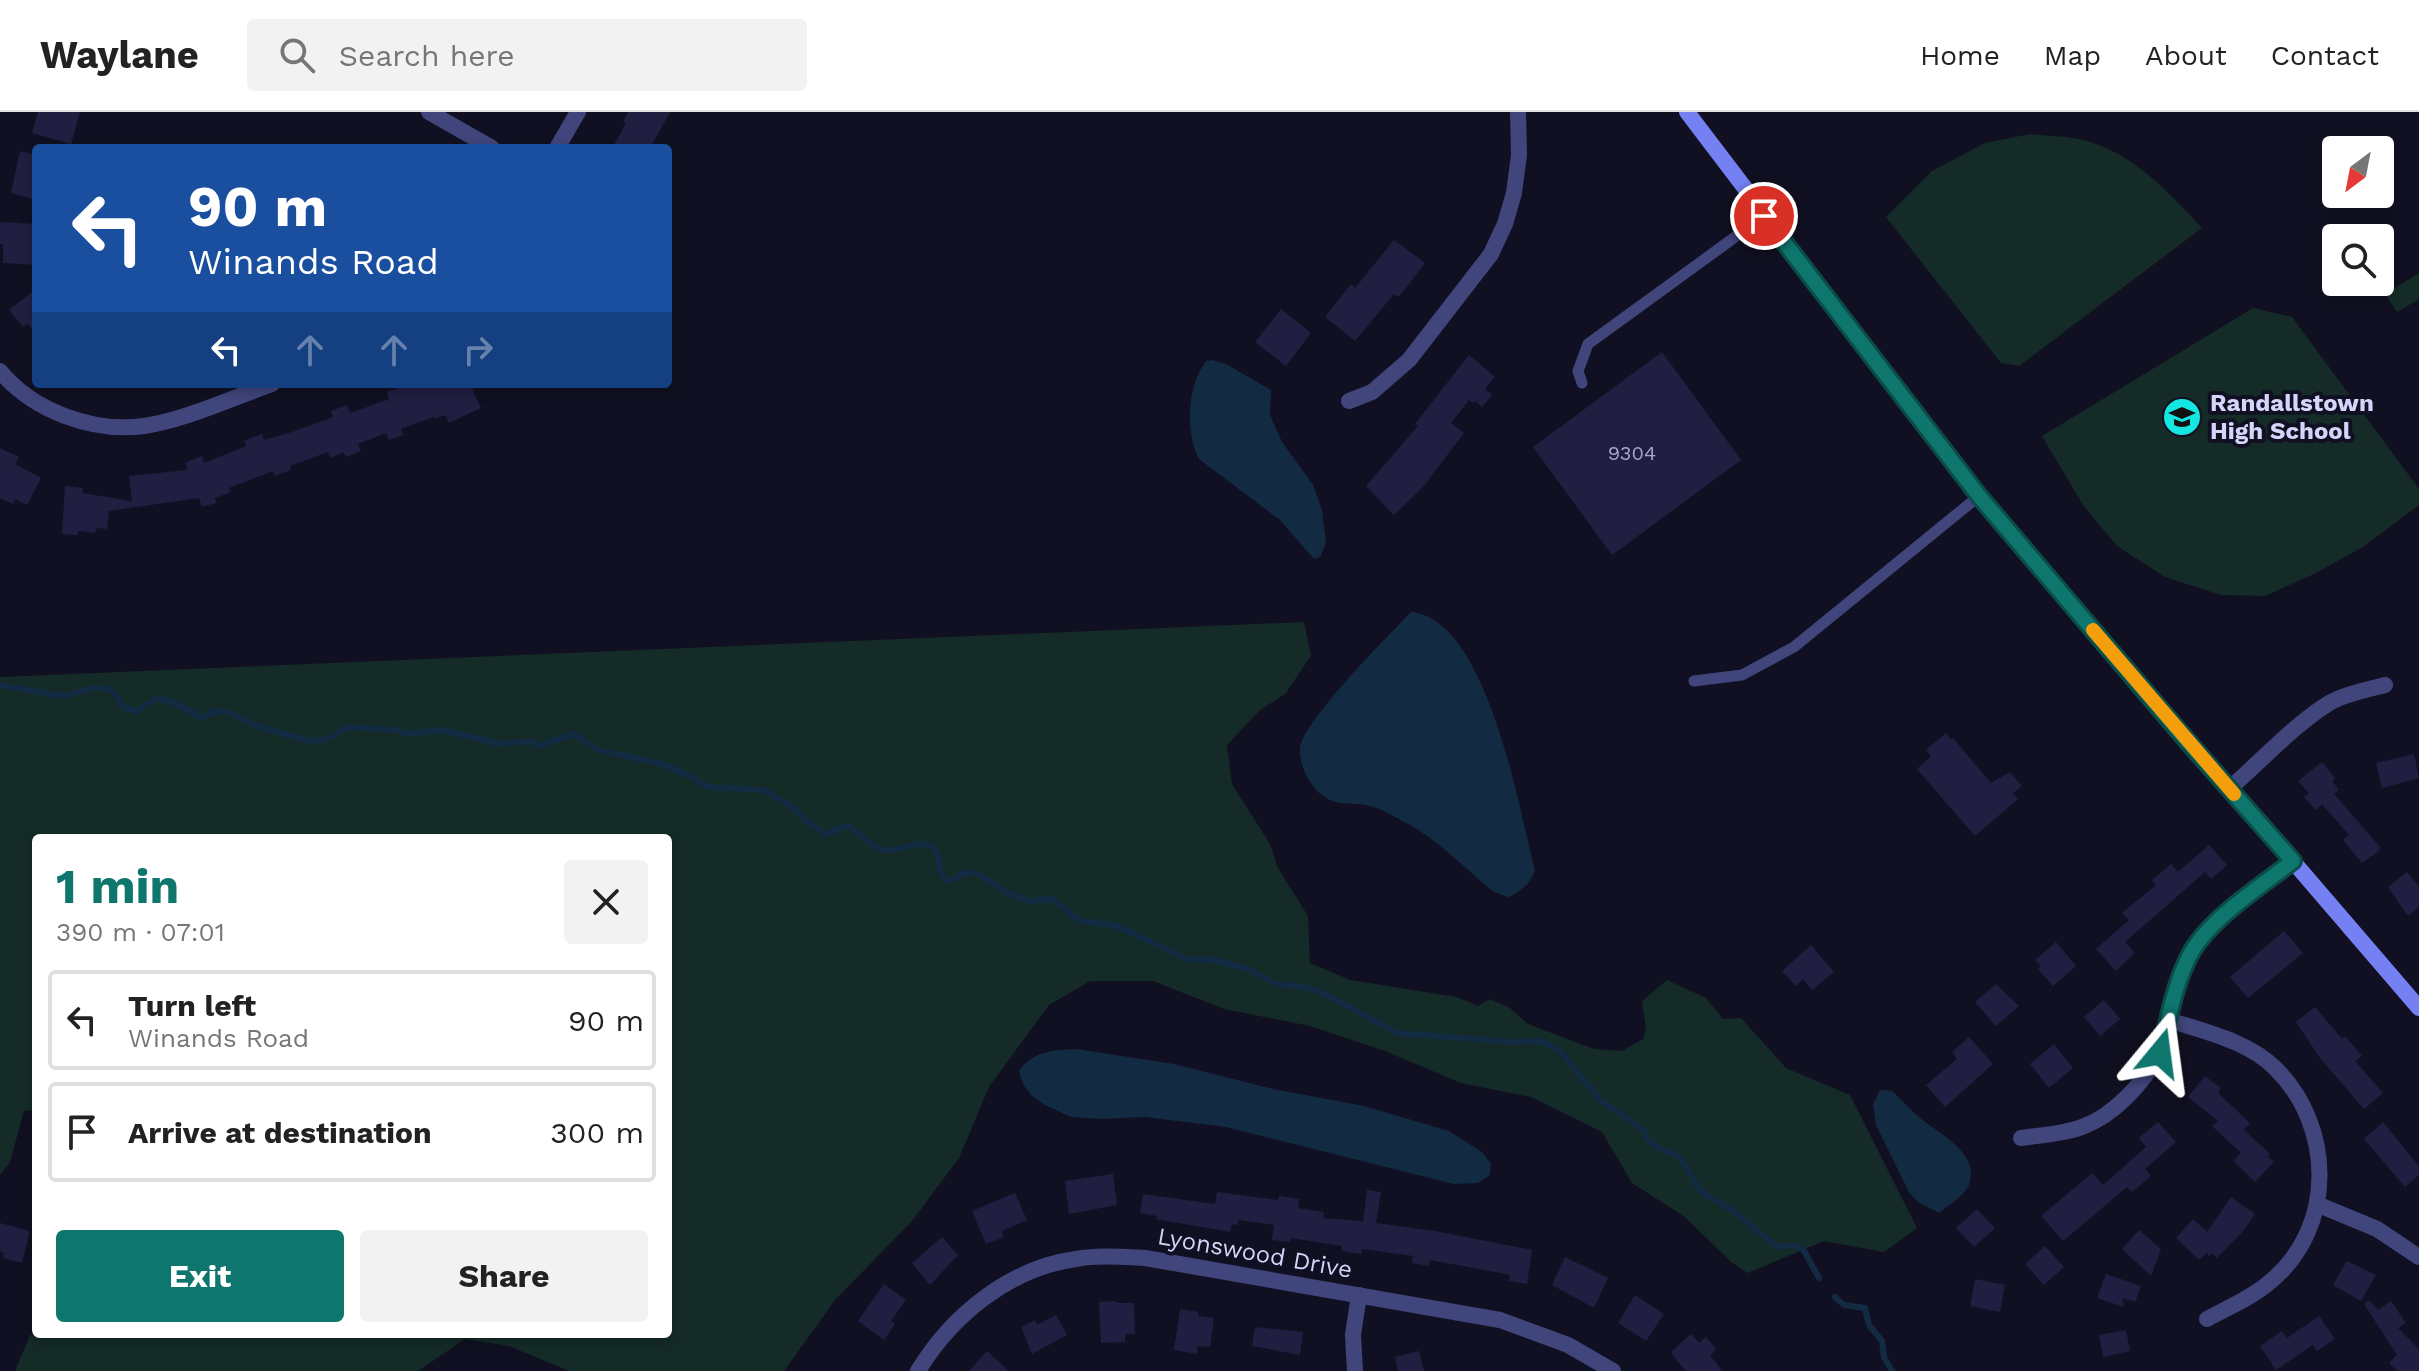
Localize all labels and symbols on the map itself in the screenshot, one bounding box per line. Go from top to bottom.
north arrow [2322,136,2394,208]
pin [1730,182,1798,250]
place label: Randallstown High School [2210,389,2374,445]
school or university icon: Randallstown High School [2161,396,2203,438]
house number: 9304 [1608,441,1656,465]
position arrow [2118,1011,2202,1095]
street label: Lyonswood Drive [1155,1222,1355,1284]

